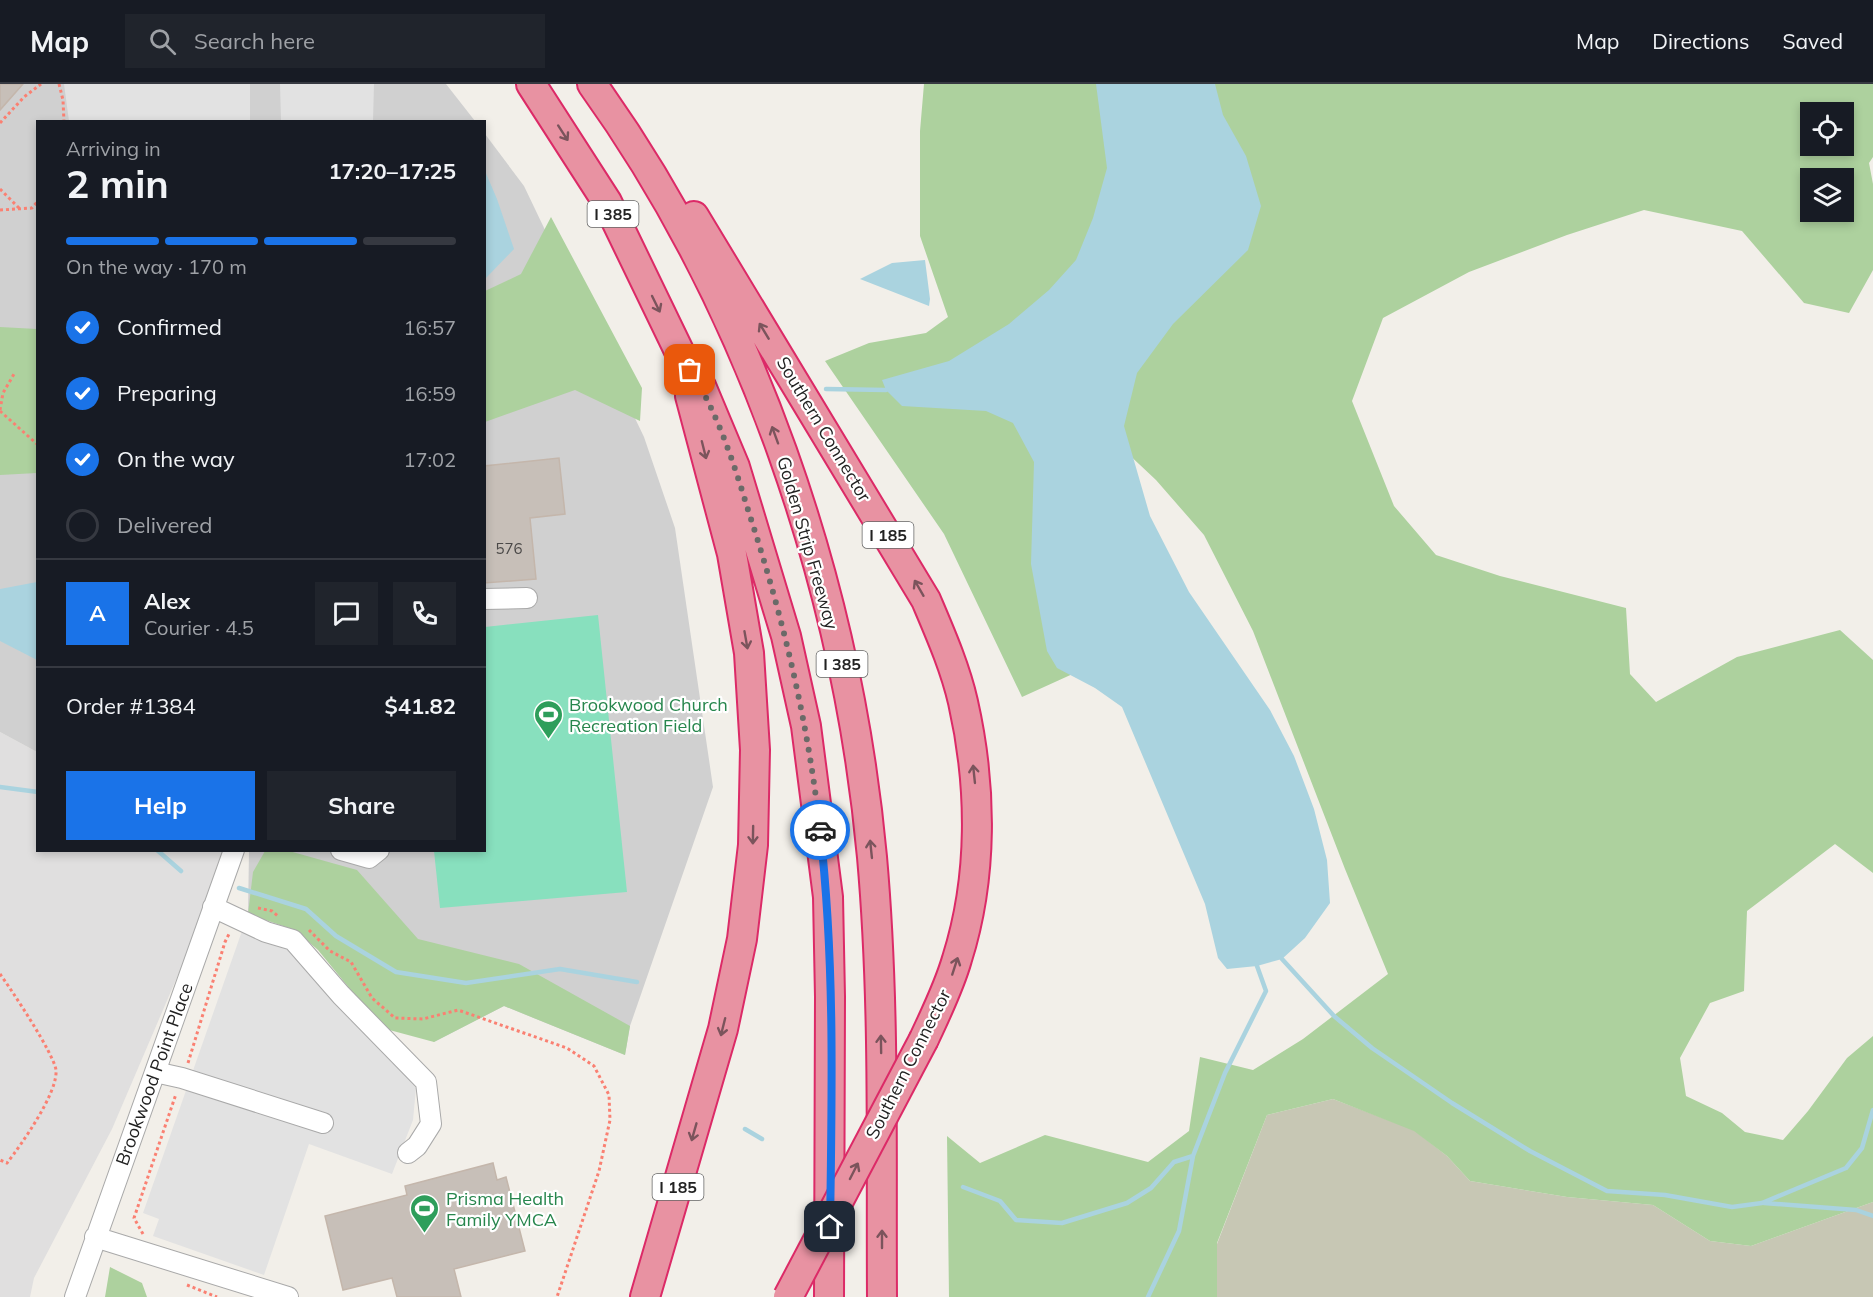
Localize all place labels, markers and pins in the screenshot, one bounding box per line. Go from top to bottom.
pin [664,344,715,395]
place label: Brookwood Church Recreation Field [569,693,728,737]
sports icon: Brookwood Church Recreation Field [532,698,564,740]
place label: Prisma Health Family YMCA [446,1187,564,1231]
sports icon: Prisma Health Family YMCA [409,1192,441,1234]
pin [804,1201,855,1252]

